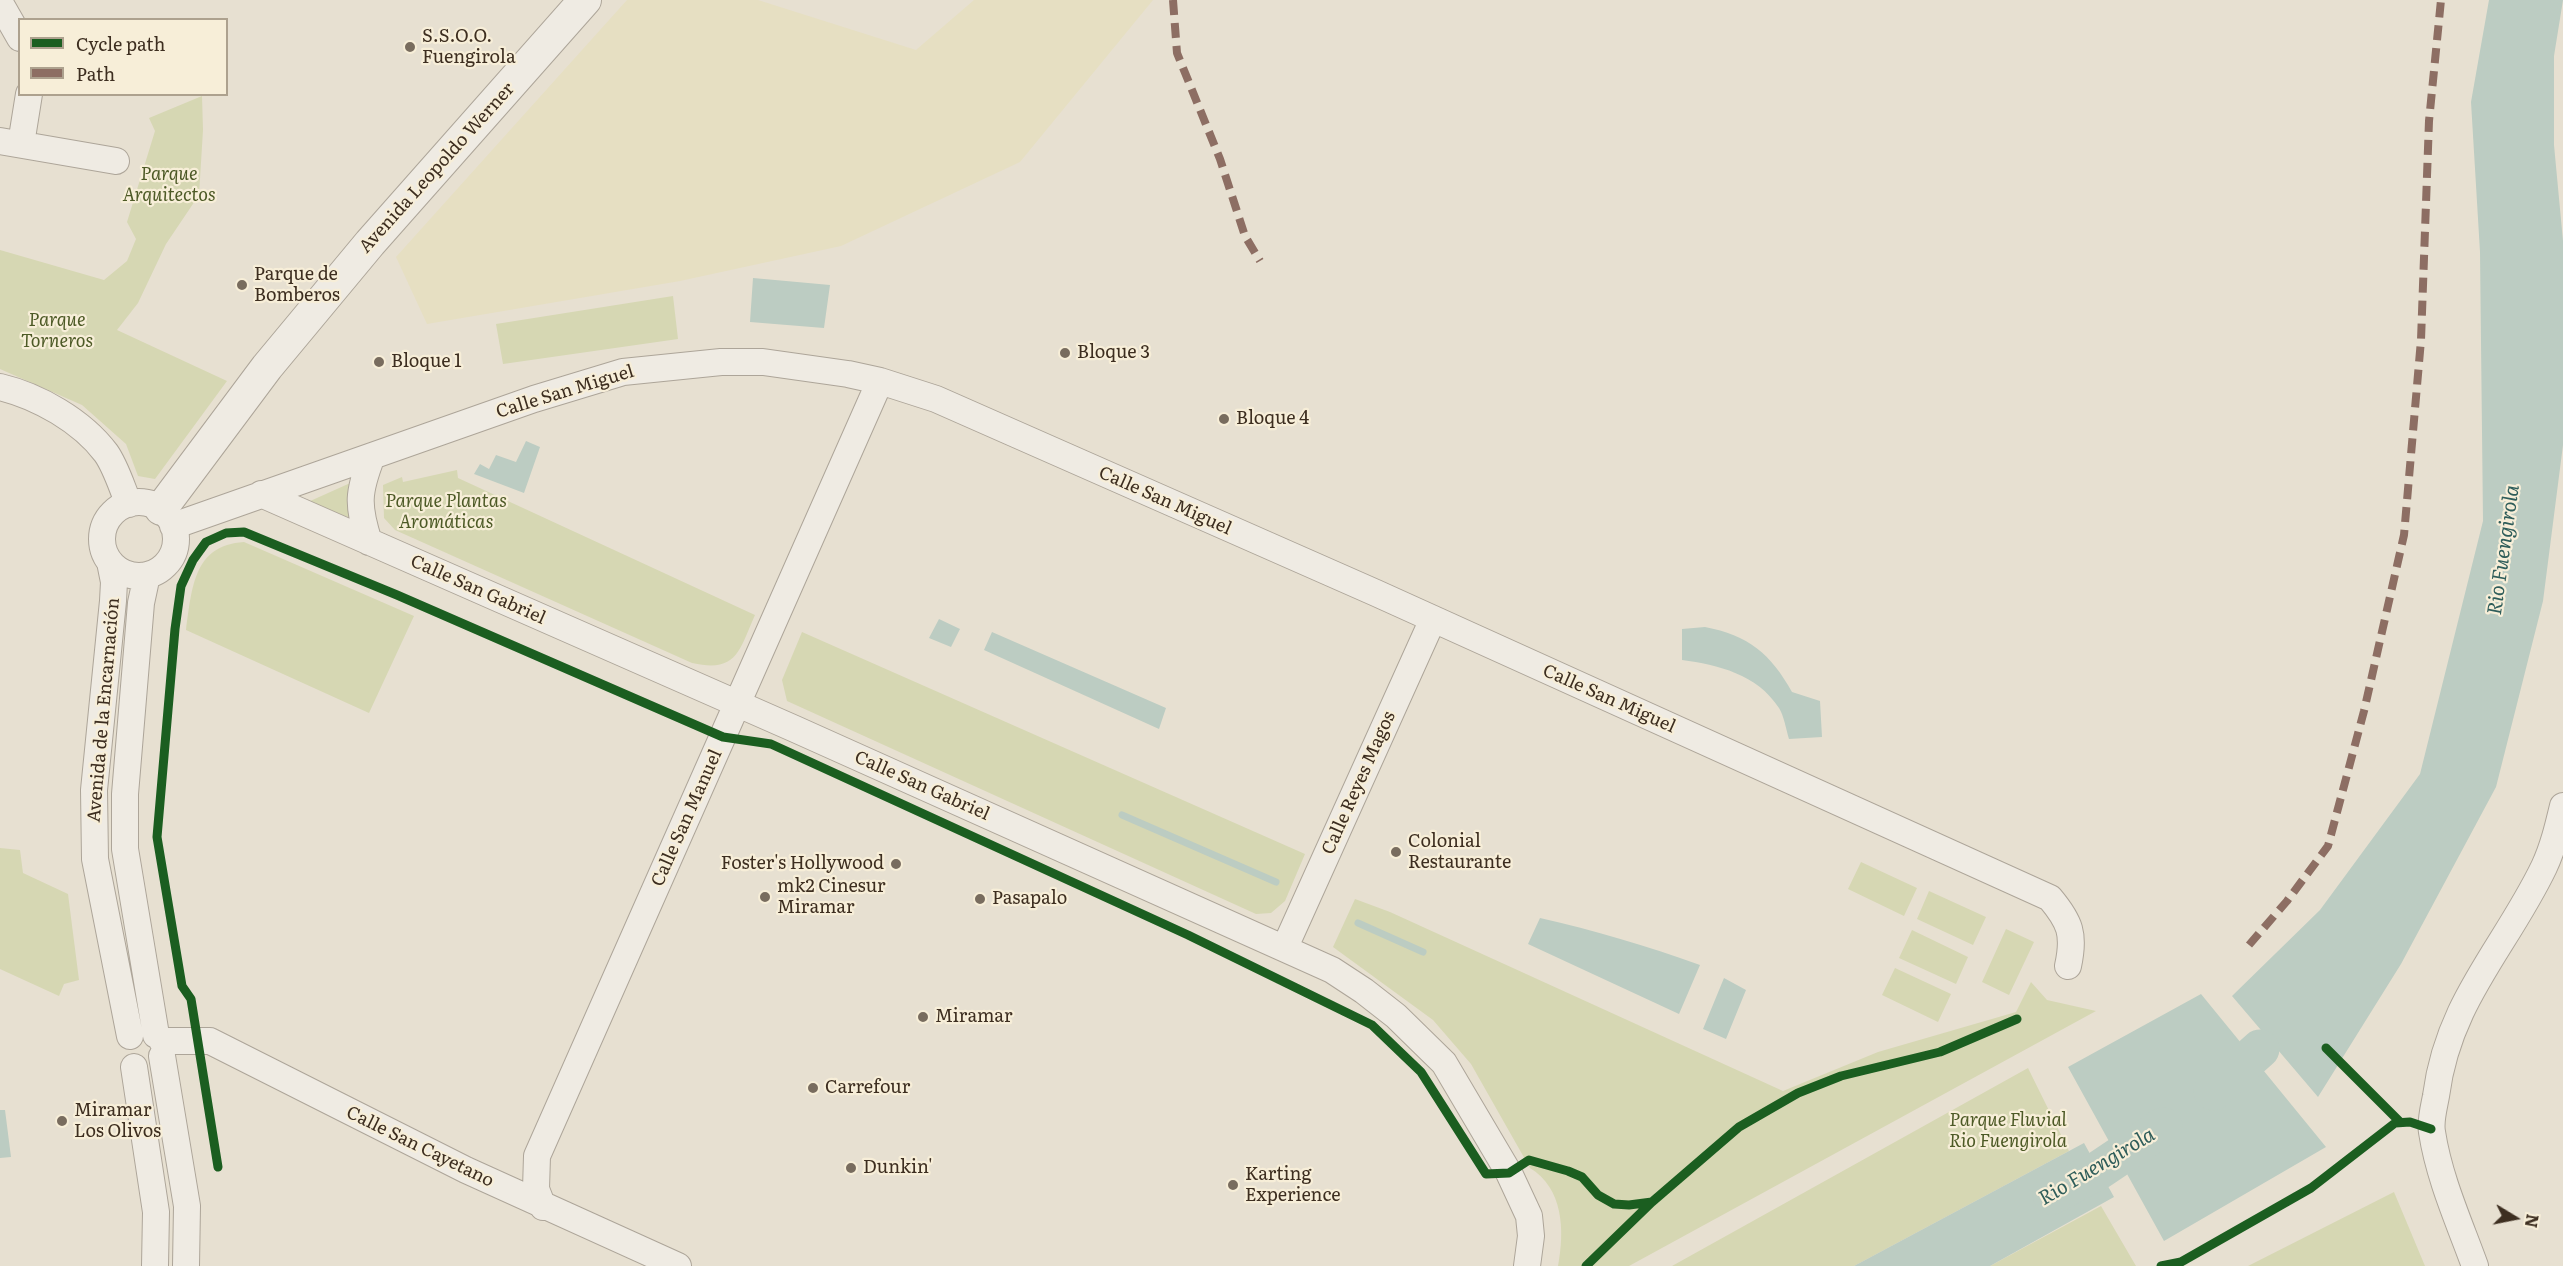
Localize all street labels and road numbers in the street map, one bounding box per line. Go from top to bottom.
street label: Avenida Leopoldo Werner [355,78,519,258]
street label: Calle San Miguel [493,361,637,423]
street label: Calle San Miguel [1095,462,1235,540]
street label: Calle San Gabriel [407,551,549,629]
street label: Avenida de la Encarnación [83,597,125,823]
street label: Calle San Miguel [1539,660,1679,738]
street label: Calle Reyes Magos [1318,708,1400,858]
street label: Calle San Manuel [647,746,727,890]
street label: Calle San Gabriel [851,747,993,825]
street label: Calle San Cayetano [343,1102,497,1192]

